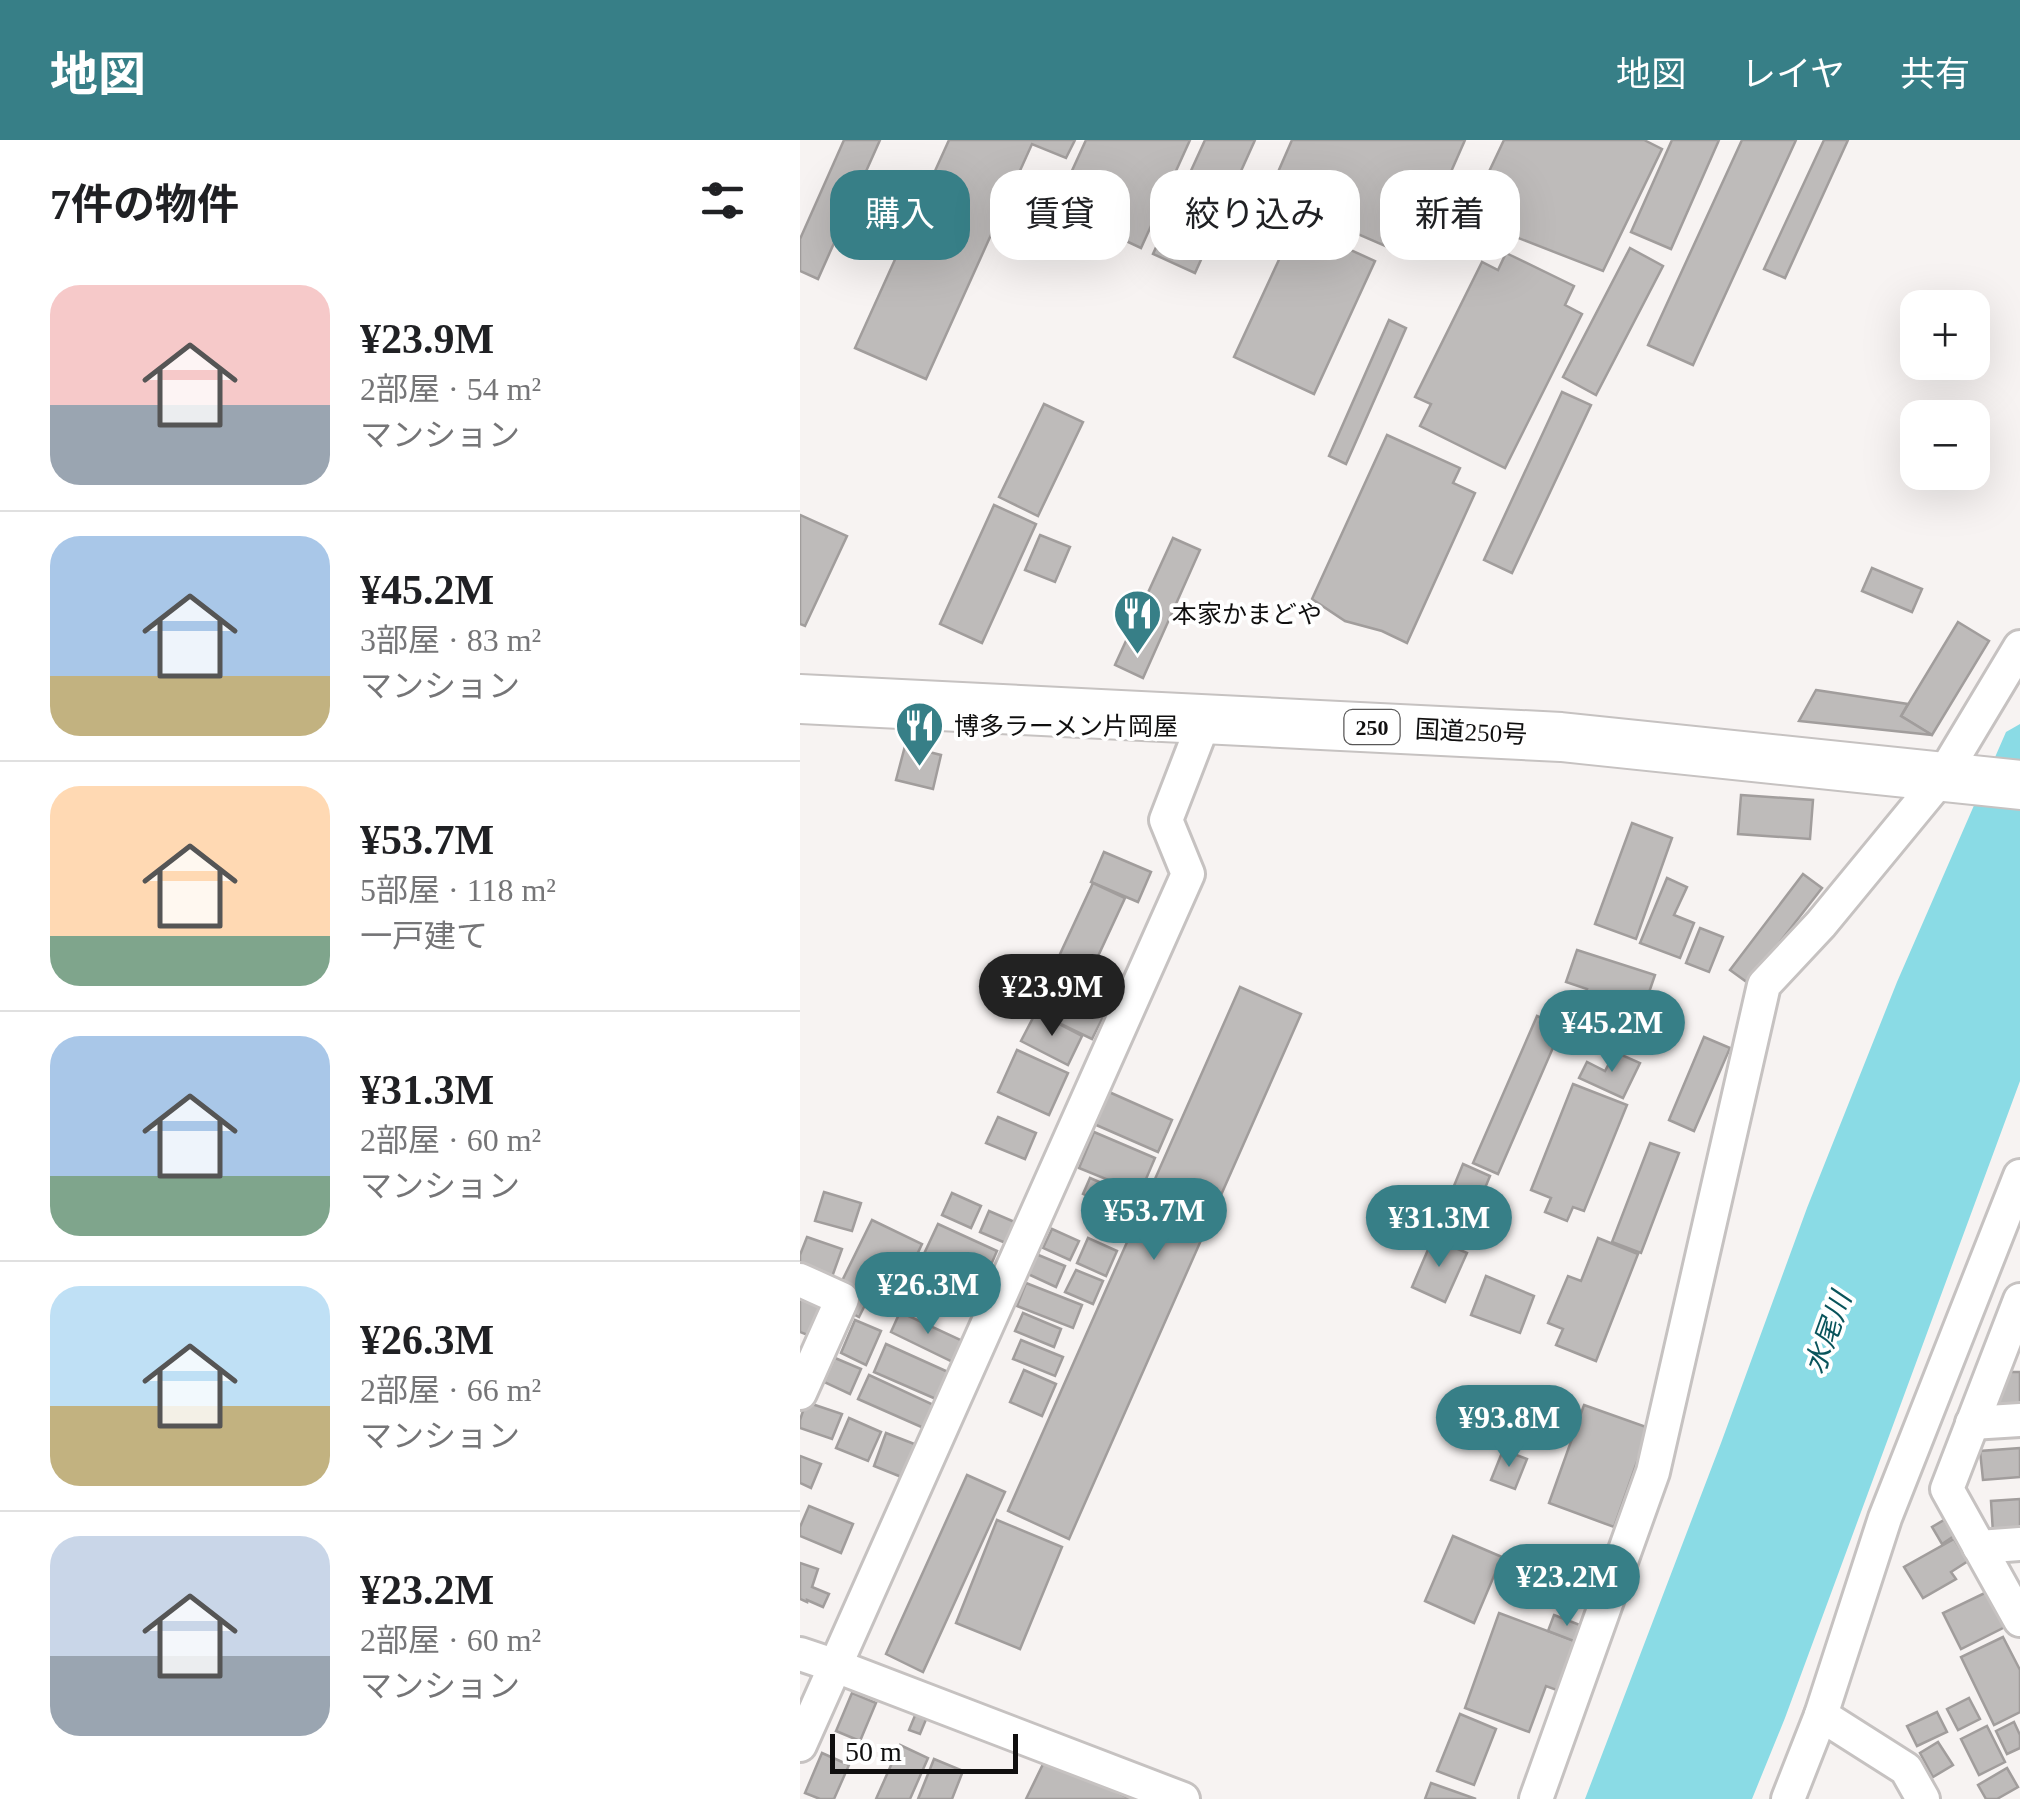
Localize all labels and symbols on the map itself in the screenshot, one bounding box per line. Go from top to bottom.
restaurant icon: 本家かまどや [1111,588,1163,656]
place label: 本家かまどや [1172,601,1322,628]
restaurant icon: 博多ラーメン片岡屋 [893,700,945,768]
road number: 250 [1344,710,1400,744]
place label: 博多ラーメン片岡屋 [954,713,1178,740]
street label: 国道250号 [1414,716,1528,748]
pin: ¥23.9M [971,954,1133,1039]
pin: ¥45.2M [1531,990,1693,1075]
pin: ¥53.7M [1073,1178,1235,1263]
pin: ¥31.3M [1358,1185,1520,1270]
pin: ¥26.3M [847,1252,1009,1337]
water label: 水尾川 [1799,1285,1858,1378]
pin: ¥93.8M [1428,1385,1590,1470]
pin: ¥23.2M [1486,1544,1648,1629]
scale bar [830,1729,1018,1774]

